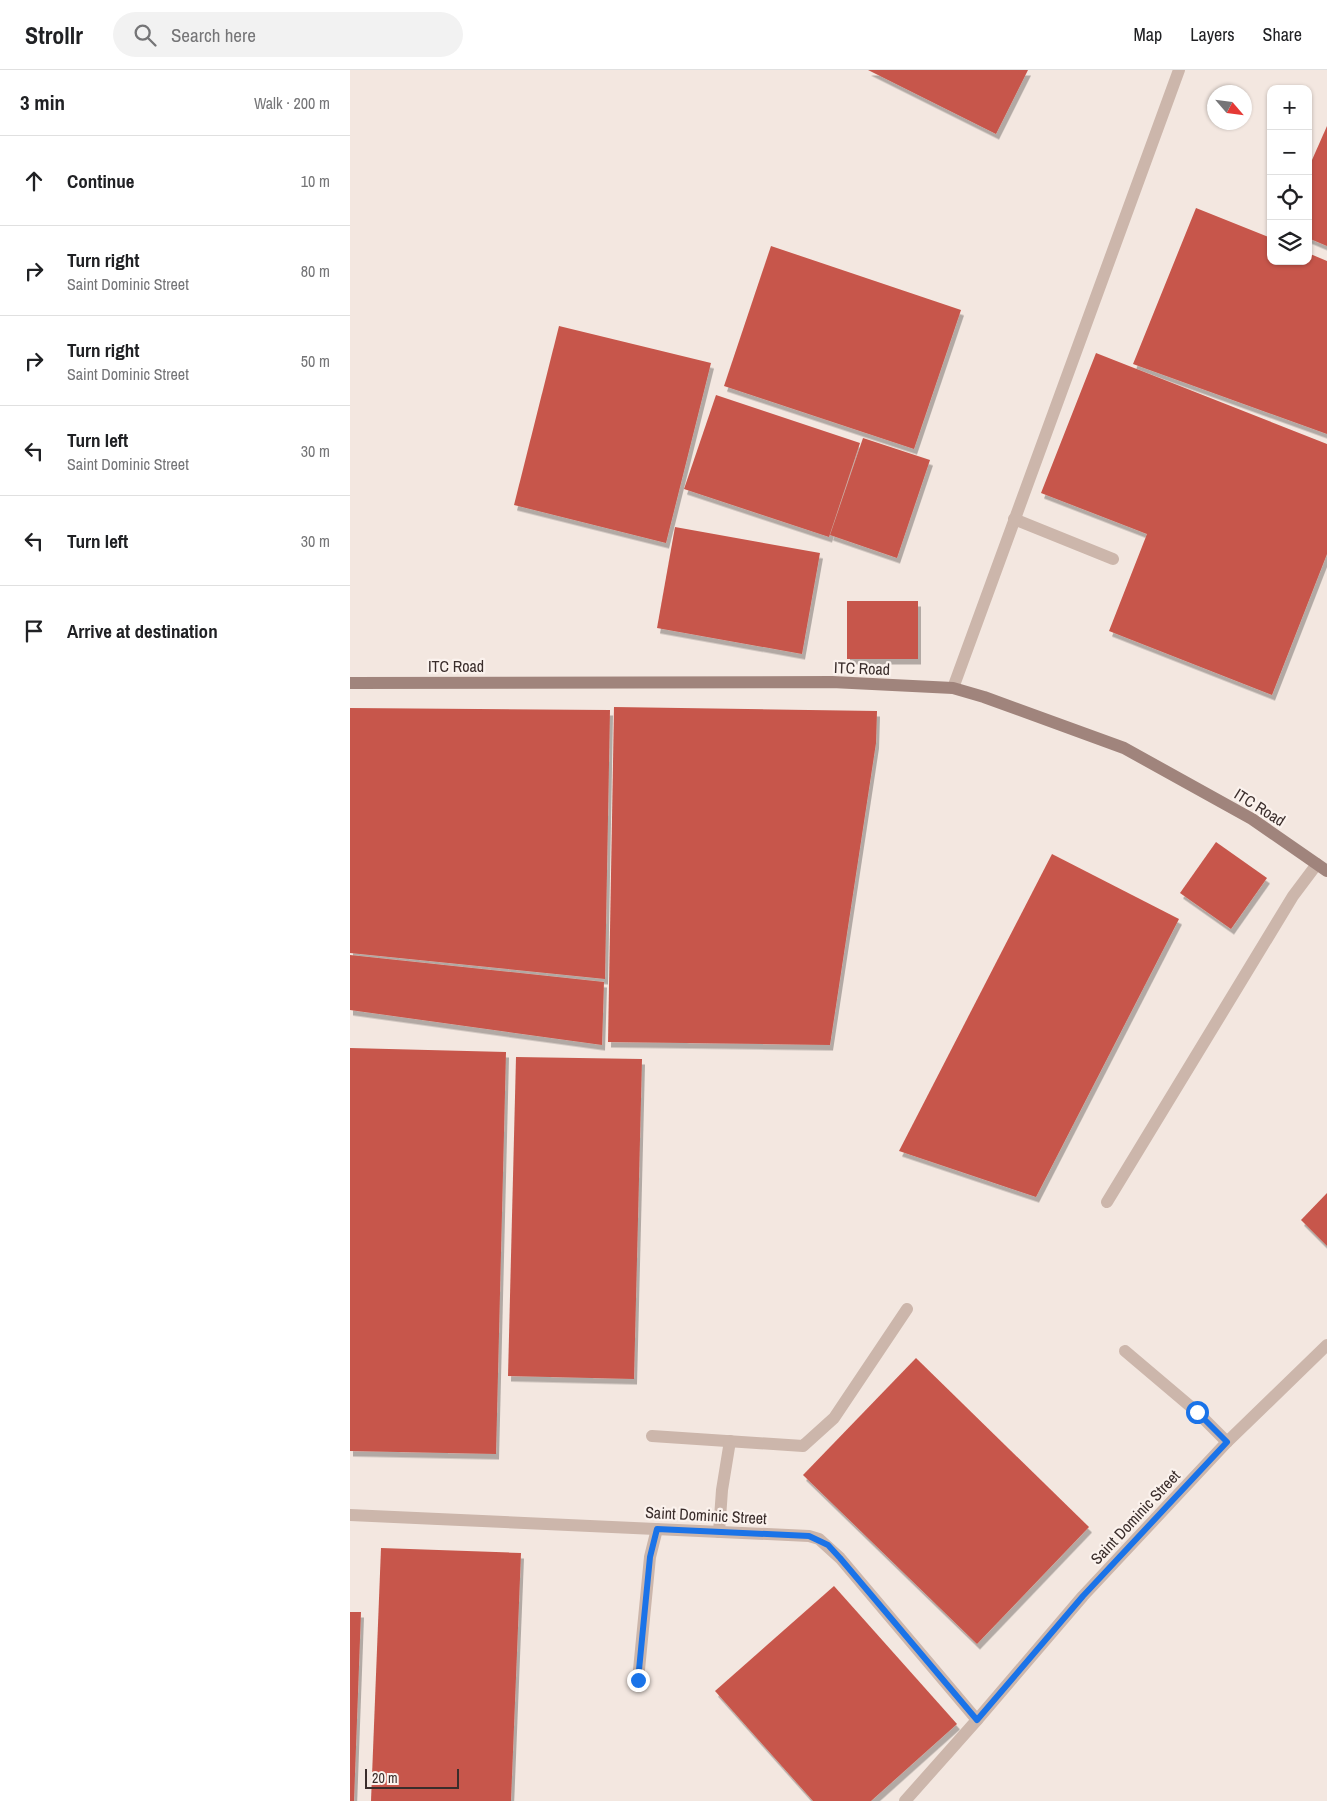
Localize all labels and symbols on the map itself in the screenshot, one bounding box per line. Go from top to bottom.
north arrow [1207,85,1252,130]
street label: ITC Road [428,655,484,677]
street label: ITC Road [834,656,890,680]
street label: ITC Road [1230,783,1290,831]
route start [1186,1401,1209,1424]
street label: Saint Dominic Street [1085,1465,1185,1569]
street label: Saint Dominic Street [645,1501,768,1529]
route end [627,1669,650,1692]
scale bar [365,1766,459,1789]

